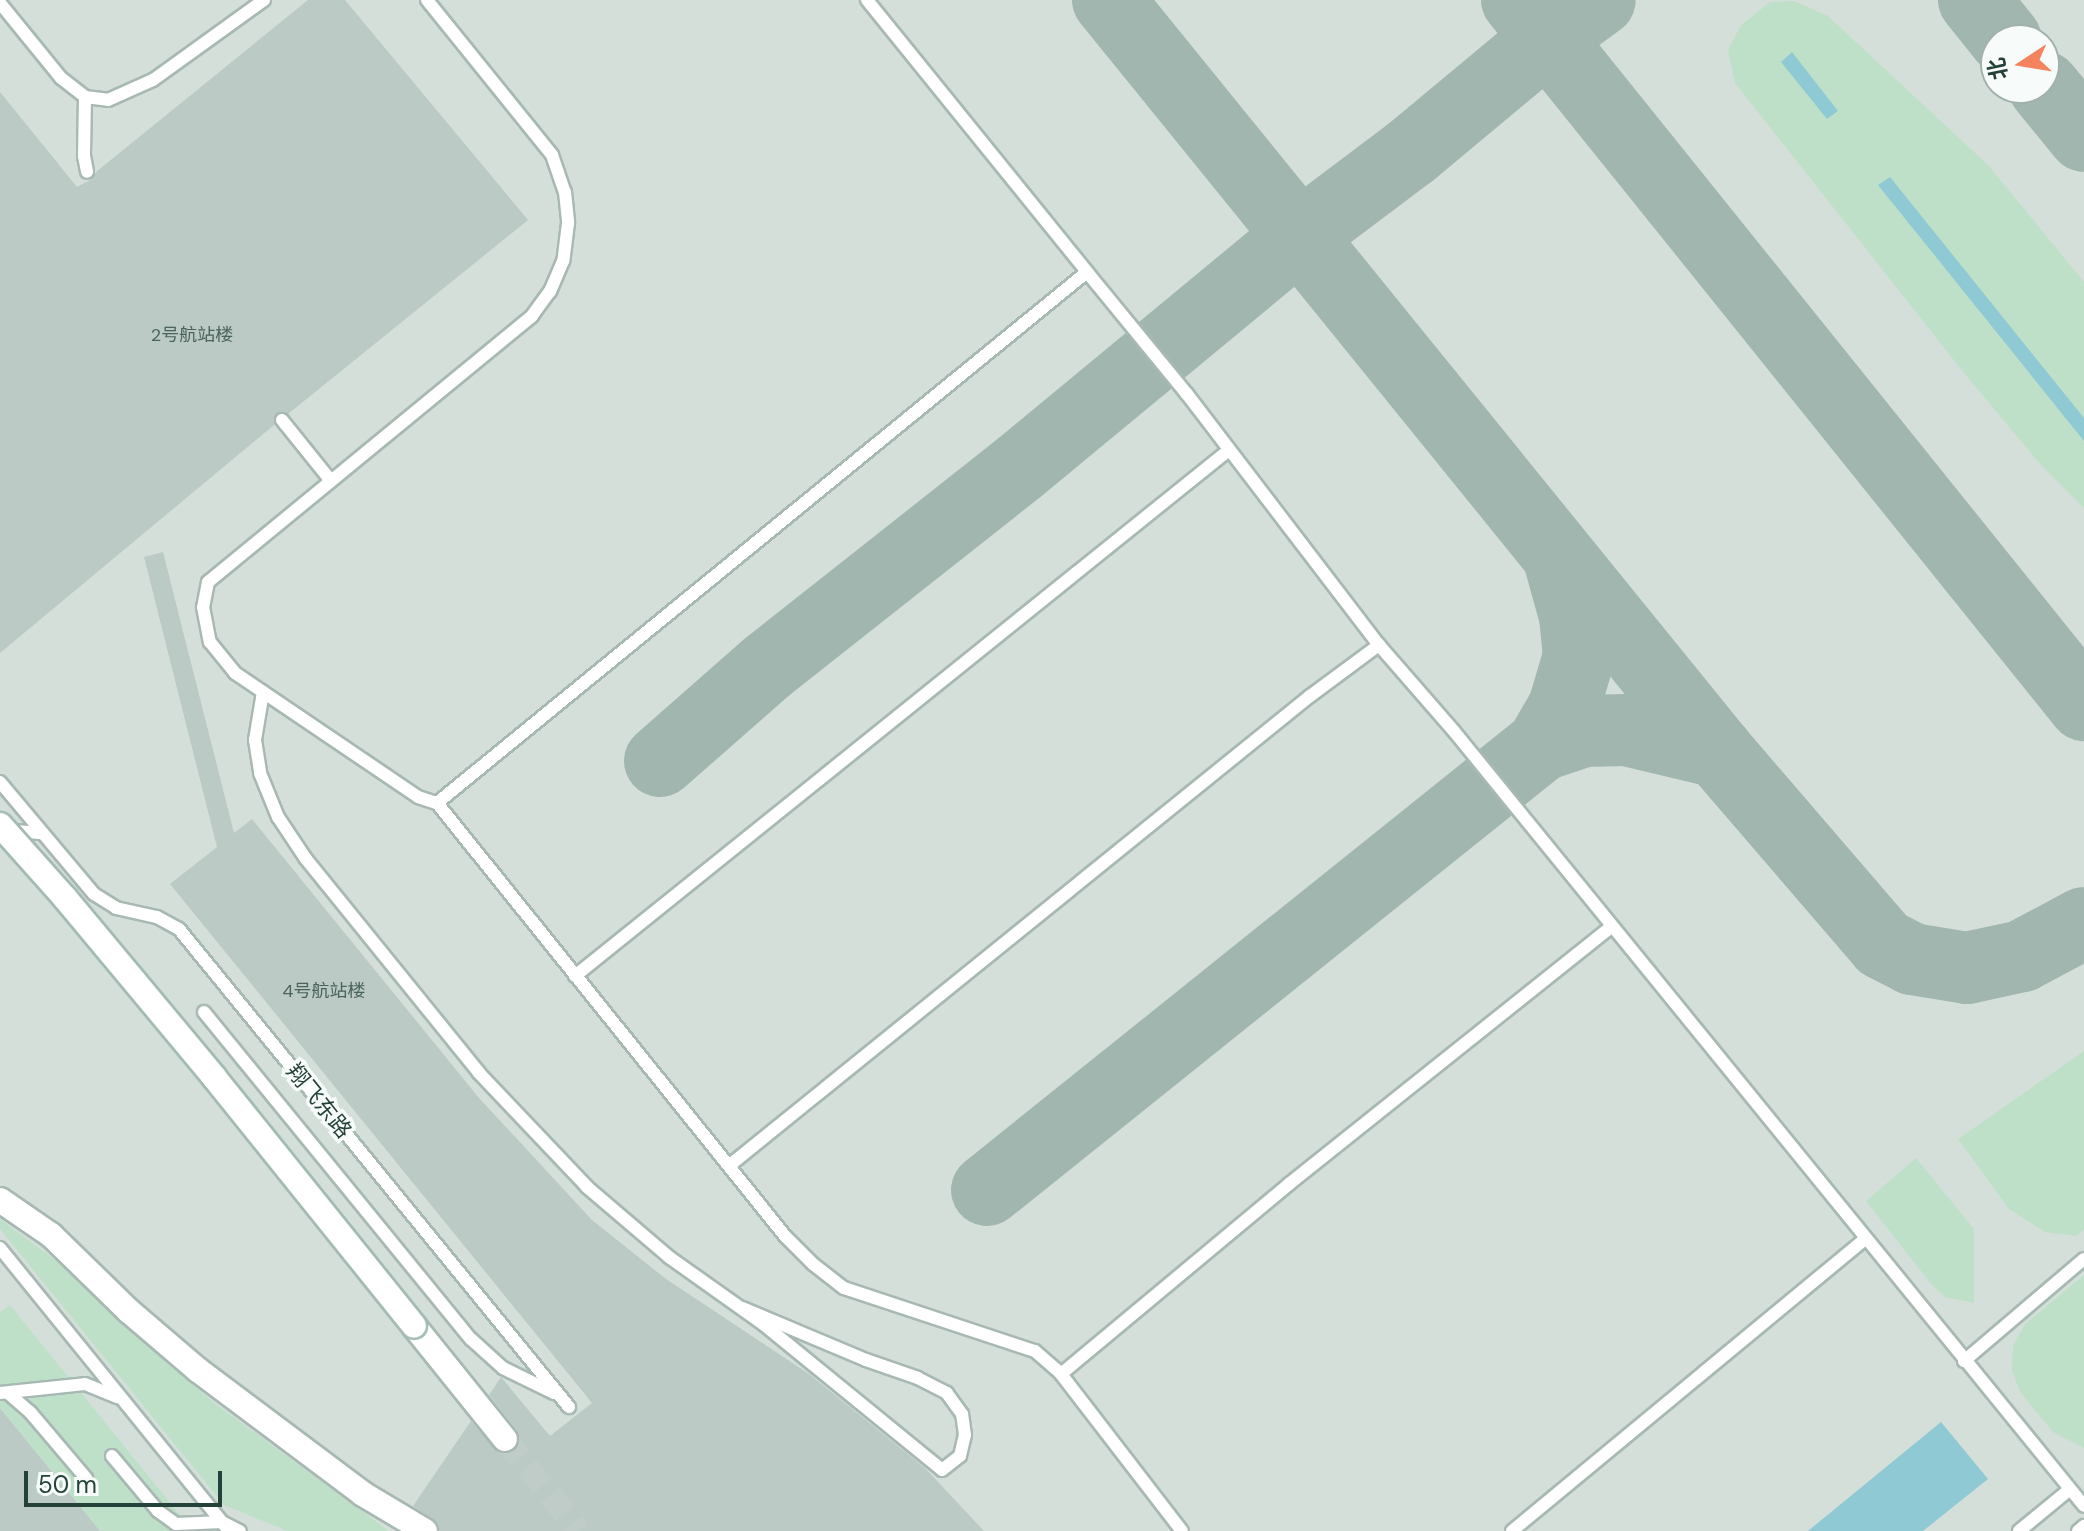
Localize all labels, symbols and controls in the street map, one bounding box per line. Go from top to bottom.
north arrow [1980,24,2060,104]
text: 北 [1982,55,2014,82]
house number: 2号航站楼 [151,324,233,346]
house number: 4号航站楼 [283,980,365,1002]
street label: 翔飞东路 [281,1058,357,1144]
scale bar [28,1455,226,1505]
text: 50 m [38,1469,97,1500]

